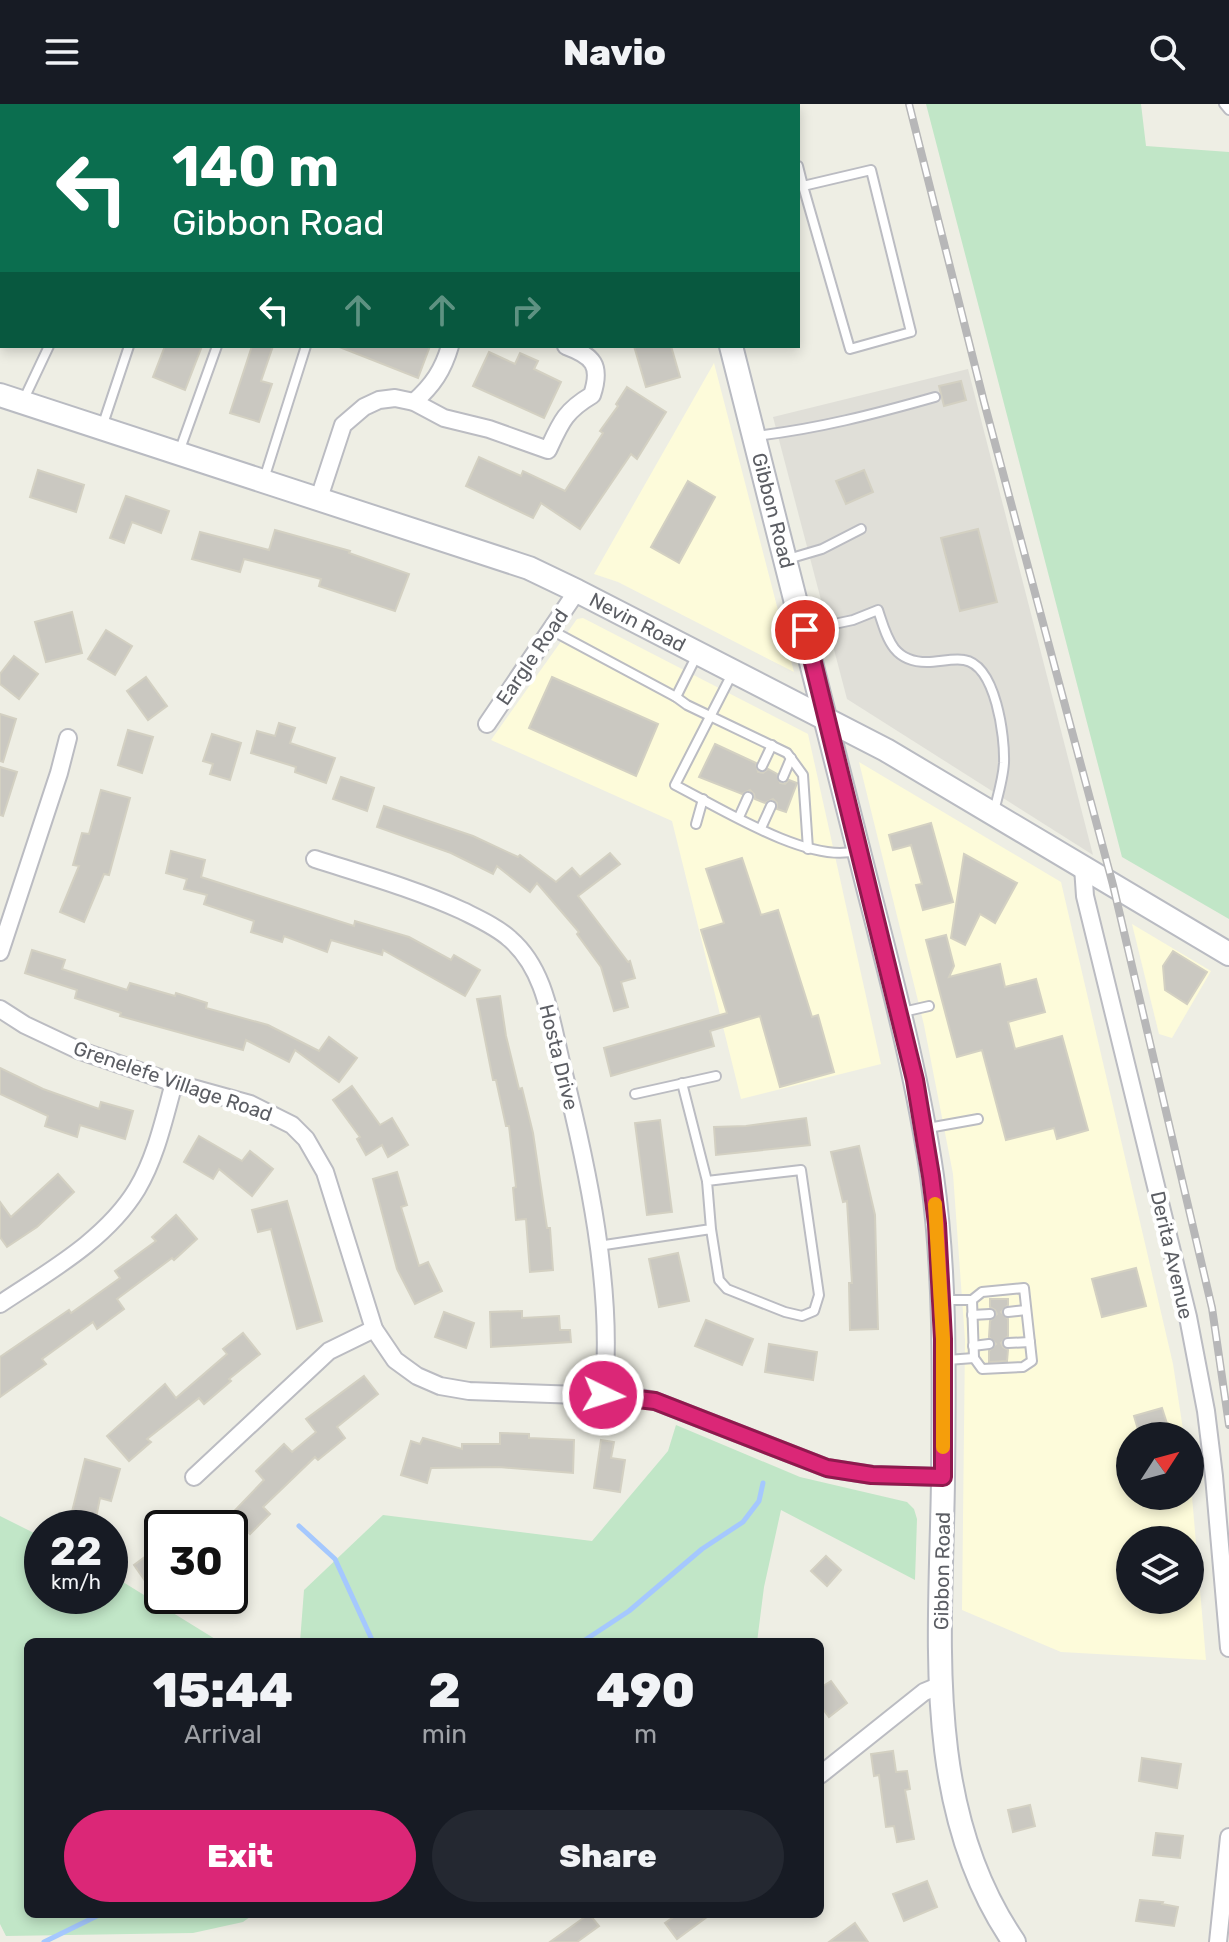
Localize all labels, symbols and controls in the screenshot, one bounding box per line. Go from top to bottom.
icon: menu [40,30,84,74]
icon: search [1145,30,1189,74]
text: Navio [563,31,666,74]
text: 140 m [172,134,339,200]
icon: left [40,136,144,240]
text: Gibbon Road [172,201,385,244]
icon: left [252,288,296,332]
icon: ahead [336,288,380,332]
icon: ahead [420,288,464,332]
icon: right [504,288,548,332]
street label: Gibbon Road [747,450,800,571]
street label: Nevin Road [585,587,690,657]
pin [771,596,839,664]
street label: Eargle Road [491,604,573,710]
icon: arrive [783,608,827,652]
street label: Hosta Drive [534,1002,584,1112]
street label: Grenelefe Village Road [70,1036,276,1126]
street label: Derita Avenue [1146,1189,1198,1321]
position arrow [561,1353,645,1437]
north arrow [1116,1422,1204,1510]
map controls [1116,1422,1204,1614]
speed limit sign: 30 [144,1510,248,1614]
street label: Gibbon Road [929,1512,955,1630]
button: layers [1116,1526,1204,1614]
text: 22 [50,1528,102,1575]
text: km/h [51,1570,101,1594]
text: 15:44 [153,1662,293,1719]
text: 2 [428,1662,461,1719]
text: 490 [596,1662,695,1719]
text: Arrival [184,1719,262,1750]
text: min [422,1719,467,1750]
text: m [634,1719,657,1750]
button: Exit [64,1810,416,1902]
button: Share [432,1810,784,1902]

